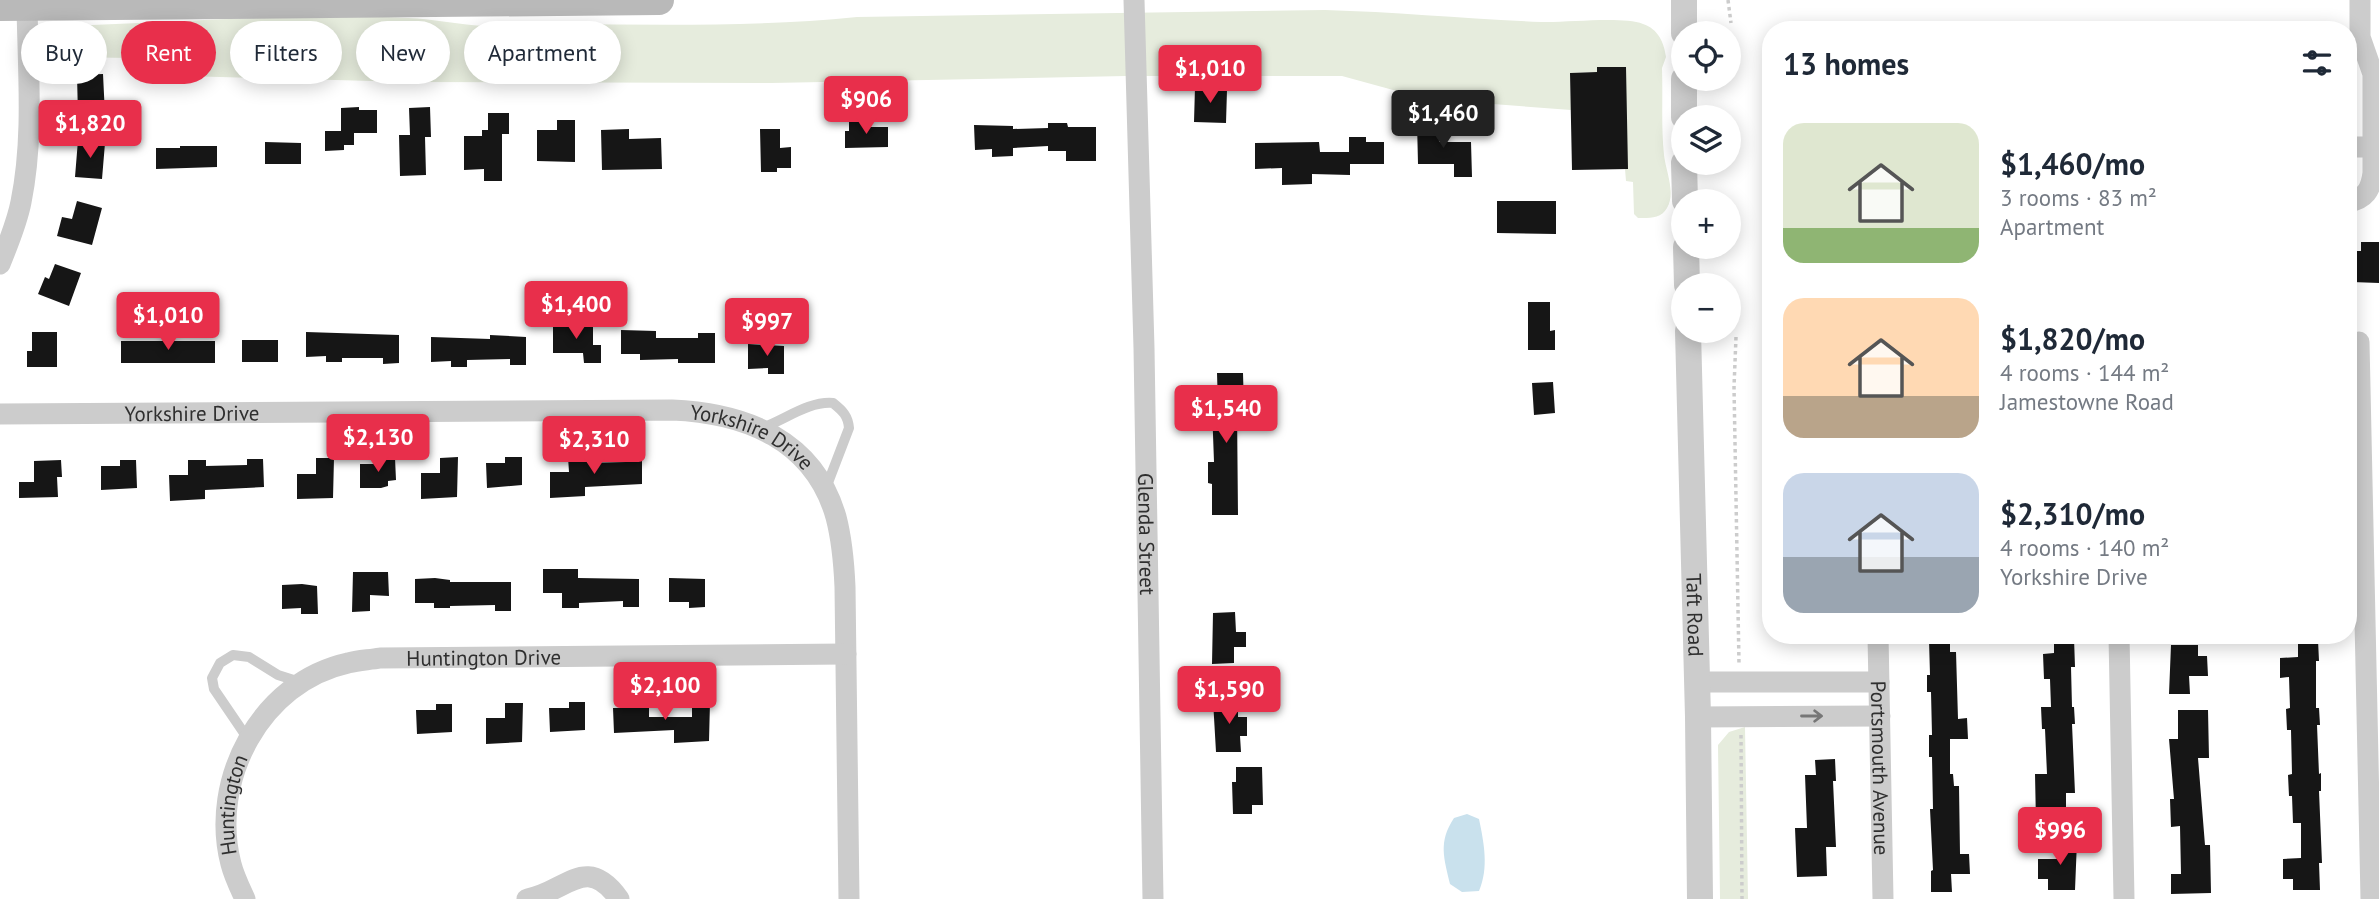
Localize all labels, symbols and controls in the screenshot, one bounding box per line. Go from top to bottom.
chip: Buy [21,21,107,84]
chip: Rent [121,21,216,84]
chip: Filters [230,21,342,84]
chip: New [356,21,450,84]
chip: Apartment [464,21,621,84]
map controls [1671,21,1741,343]
button: locate [1671,21,1741,91]
text: 13 homes [1783,44,1909,83]
icon: filters [2298,44,2336,82]
pin: $1,010 [1153,46,1267,105]
text: $1,010 [1174,53,1246,82]
pin: $906 [825,76,907,136]
text: $906 [840,84,892,113]
pin: $1,460 [1386,90,1500,150]
text: $1,460 [1407,98,1479,127]
pin: $1,820 [33,100,147,160]
button: layers [1671,105,1741,175]
text: $1,820 [54,108,126,137]
text: $1,460/mo [2000,144,2145,183]
icon: home [1839,151,1923,235]
text: 3 rooms · 83 m² [2000,183,2157,212]
button: + [1671,189,1741,259]
text: Apartment [2000,212,2104,241]
button: − [1671,273,1741,343]
pin: $1,400 [519,282,633,341]
text: $1,400 [540,289,612,318]
pin: $1,010 [111,292,225,352]
pin: $997 [726,298,808,358]
text: $1,010 [132,300,204,329]
text: $997 [741,306,793,335]
text: $1,820/mo [2000,319,2145,358]
icon: home [1839,326,1923,410]
text: 4 rooms · 144 m² [2000,358,2169,387]
pin: $1,540 [1169,386,1283,445]
text: Jamestowne Road [2000,387,2174,416]
text: $1,540 [1190,393,1262,422]
street label: Yorkshire Drive [689,398,820,475]
street label: Yorkshire Drive [124,399,260,427]
pin: $2,130 [321,414,435,474]
pin: $2,310 [537,416,651,476]
text: $2,130 [342,422,414,451]
text: $2,310 [558,424,630,453]
street label: Glenda Street [1133,473,1162,595]
text: $2,310/mo [2000,494,2145,533]
icon: home [1839,501,1923,585]
text: 4 rooms · 140 m² [2000,533,2169,562]
text: Yorkshire Drive [2000,562,2148,591]
street label: Taft Road [1681,573,1710,657]
street label: Huntington Drive [406,643,561,671]
pin: $2,100 [608,662,722,722]
pin: $1,590 [1172,666,1286,726]
text: $2,100 [629,670,701,699]
text: $1,590 [1193,674,1265,703]
street label: Portsmouth Avenue [1865,680,1896,856]
one-way arrow [1800,709,1823,723]
street label: Huntington [212,750,253,857]
pin: $996 [2019,808,2101,867]
text: $996 [2034,815,2086,844]

